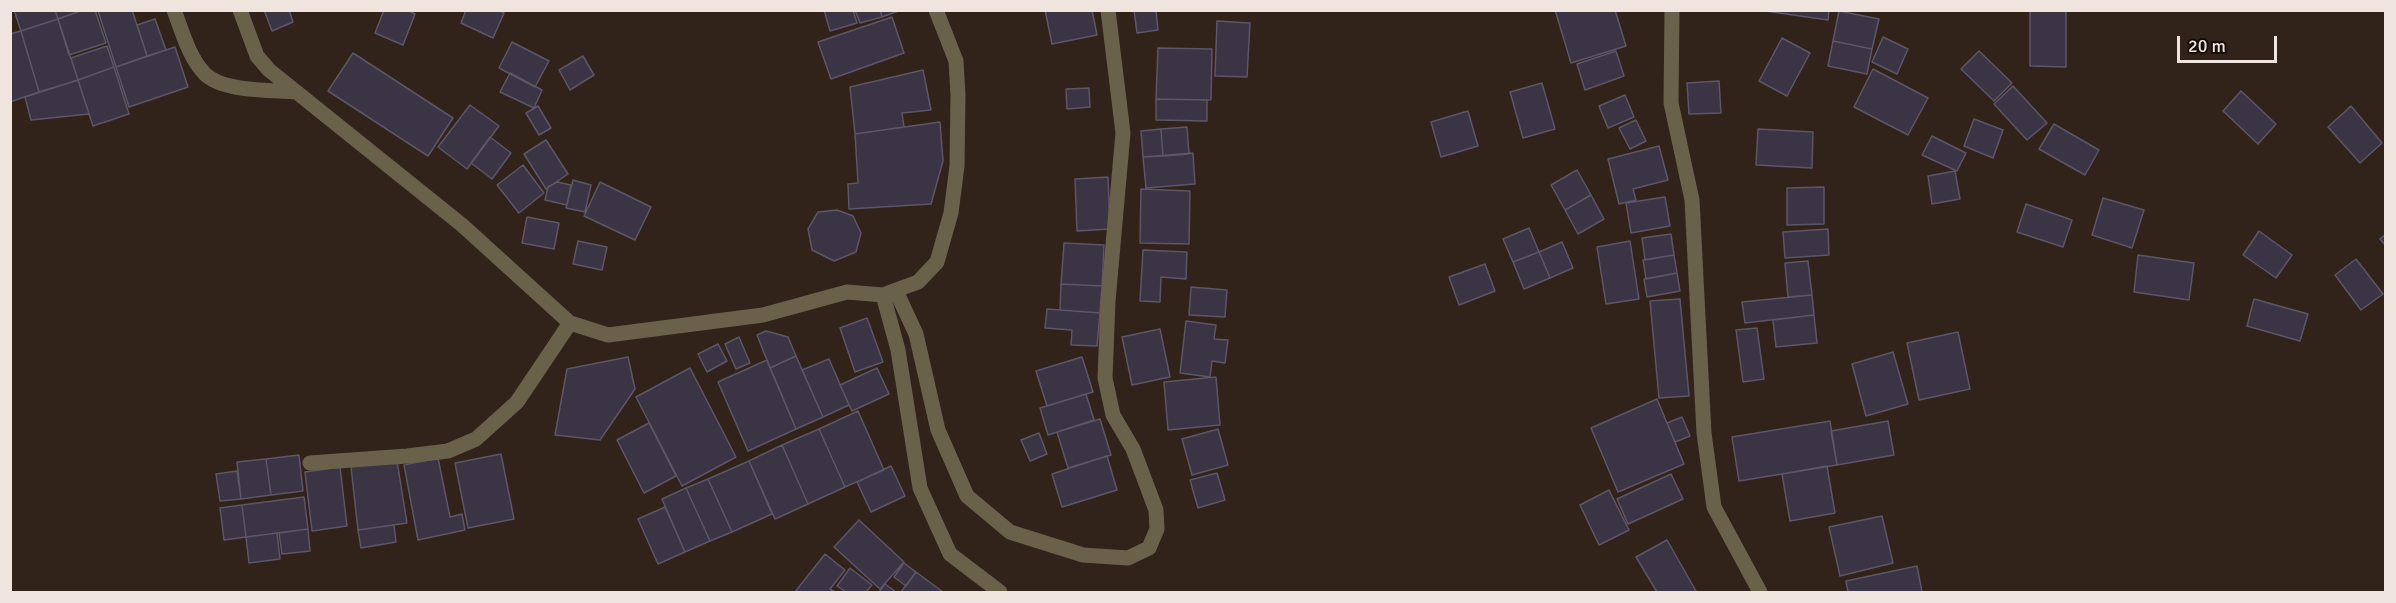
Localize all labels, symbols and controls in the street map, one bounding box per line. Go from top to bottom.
scale bar [2180,24,2280,62]
text: 20 m [2188,35,2226,57]

